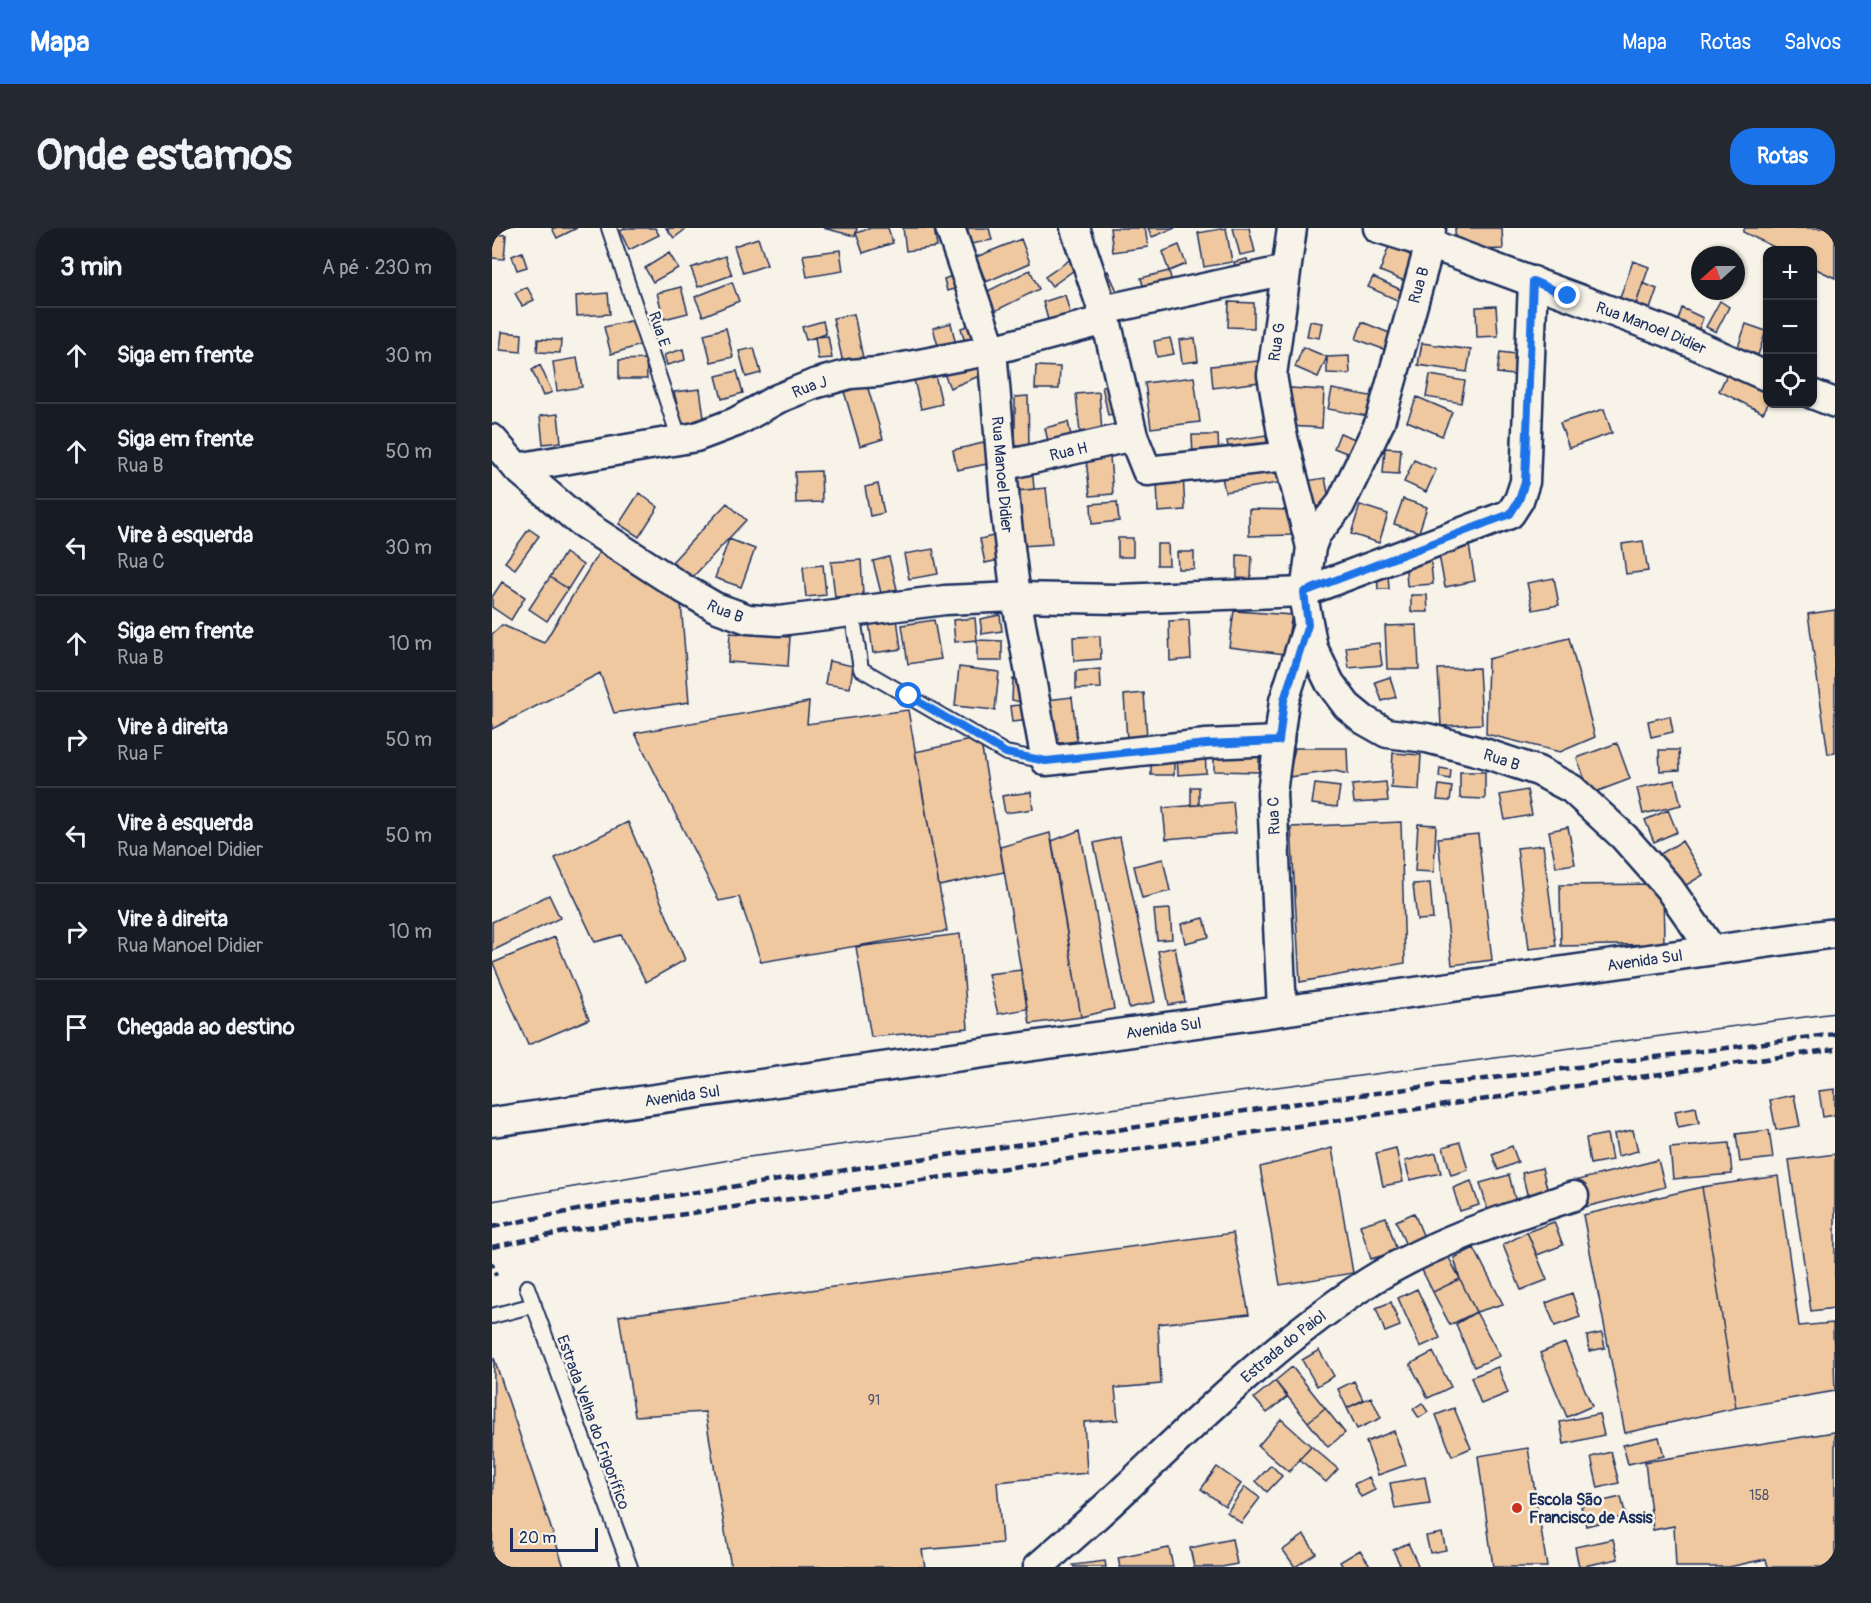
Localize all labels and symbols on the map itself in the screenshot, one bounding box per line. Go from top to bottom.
north arrow [1691,246,1745,300]
street label: Rua B [1404,265,1434,306]
route end [1554,282,1580,308]
street label: Rua Manoel Didier [1593,297,1710,359]
street label: Rua E [644,309,674,350]
street label: Rua G [1264,322,1290,363]
street label: Rua J [789,372,829,403]
street label: Rua Manoel Didier [987,415,1017,534]
street label: Rua H [1048,438,1089,466]
street label: Rua B [703,595,746,628]
route start [895,682,921,708]
street label: Rua B [1481,745,1522,775]
street label: Rua C [1263,796,1285,835]
street label: Avenida Sul [1606,946,1684,976]
street label: Avenida Sul [1124,1013,1203,1044]
street label: Avenida Sul [643,1081,721,1111]
street label: Estrada do Paiol [1237,1306,1330,1388]
street label: Estrada Velha do Frigorífico [552,1332,634,1513]
house number: 91 [868,1392,880,1409]
house number: 158 [1749,1487,1769,1504]
place label: Escola São Francisco de Assis [1529,1490,1654,1528]
marker: Escola São Francisco de Assis [1510,1501,1524,1515]
scale bar [510,1525,598,1552]

